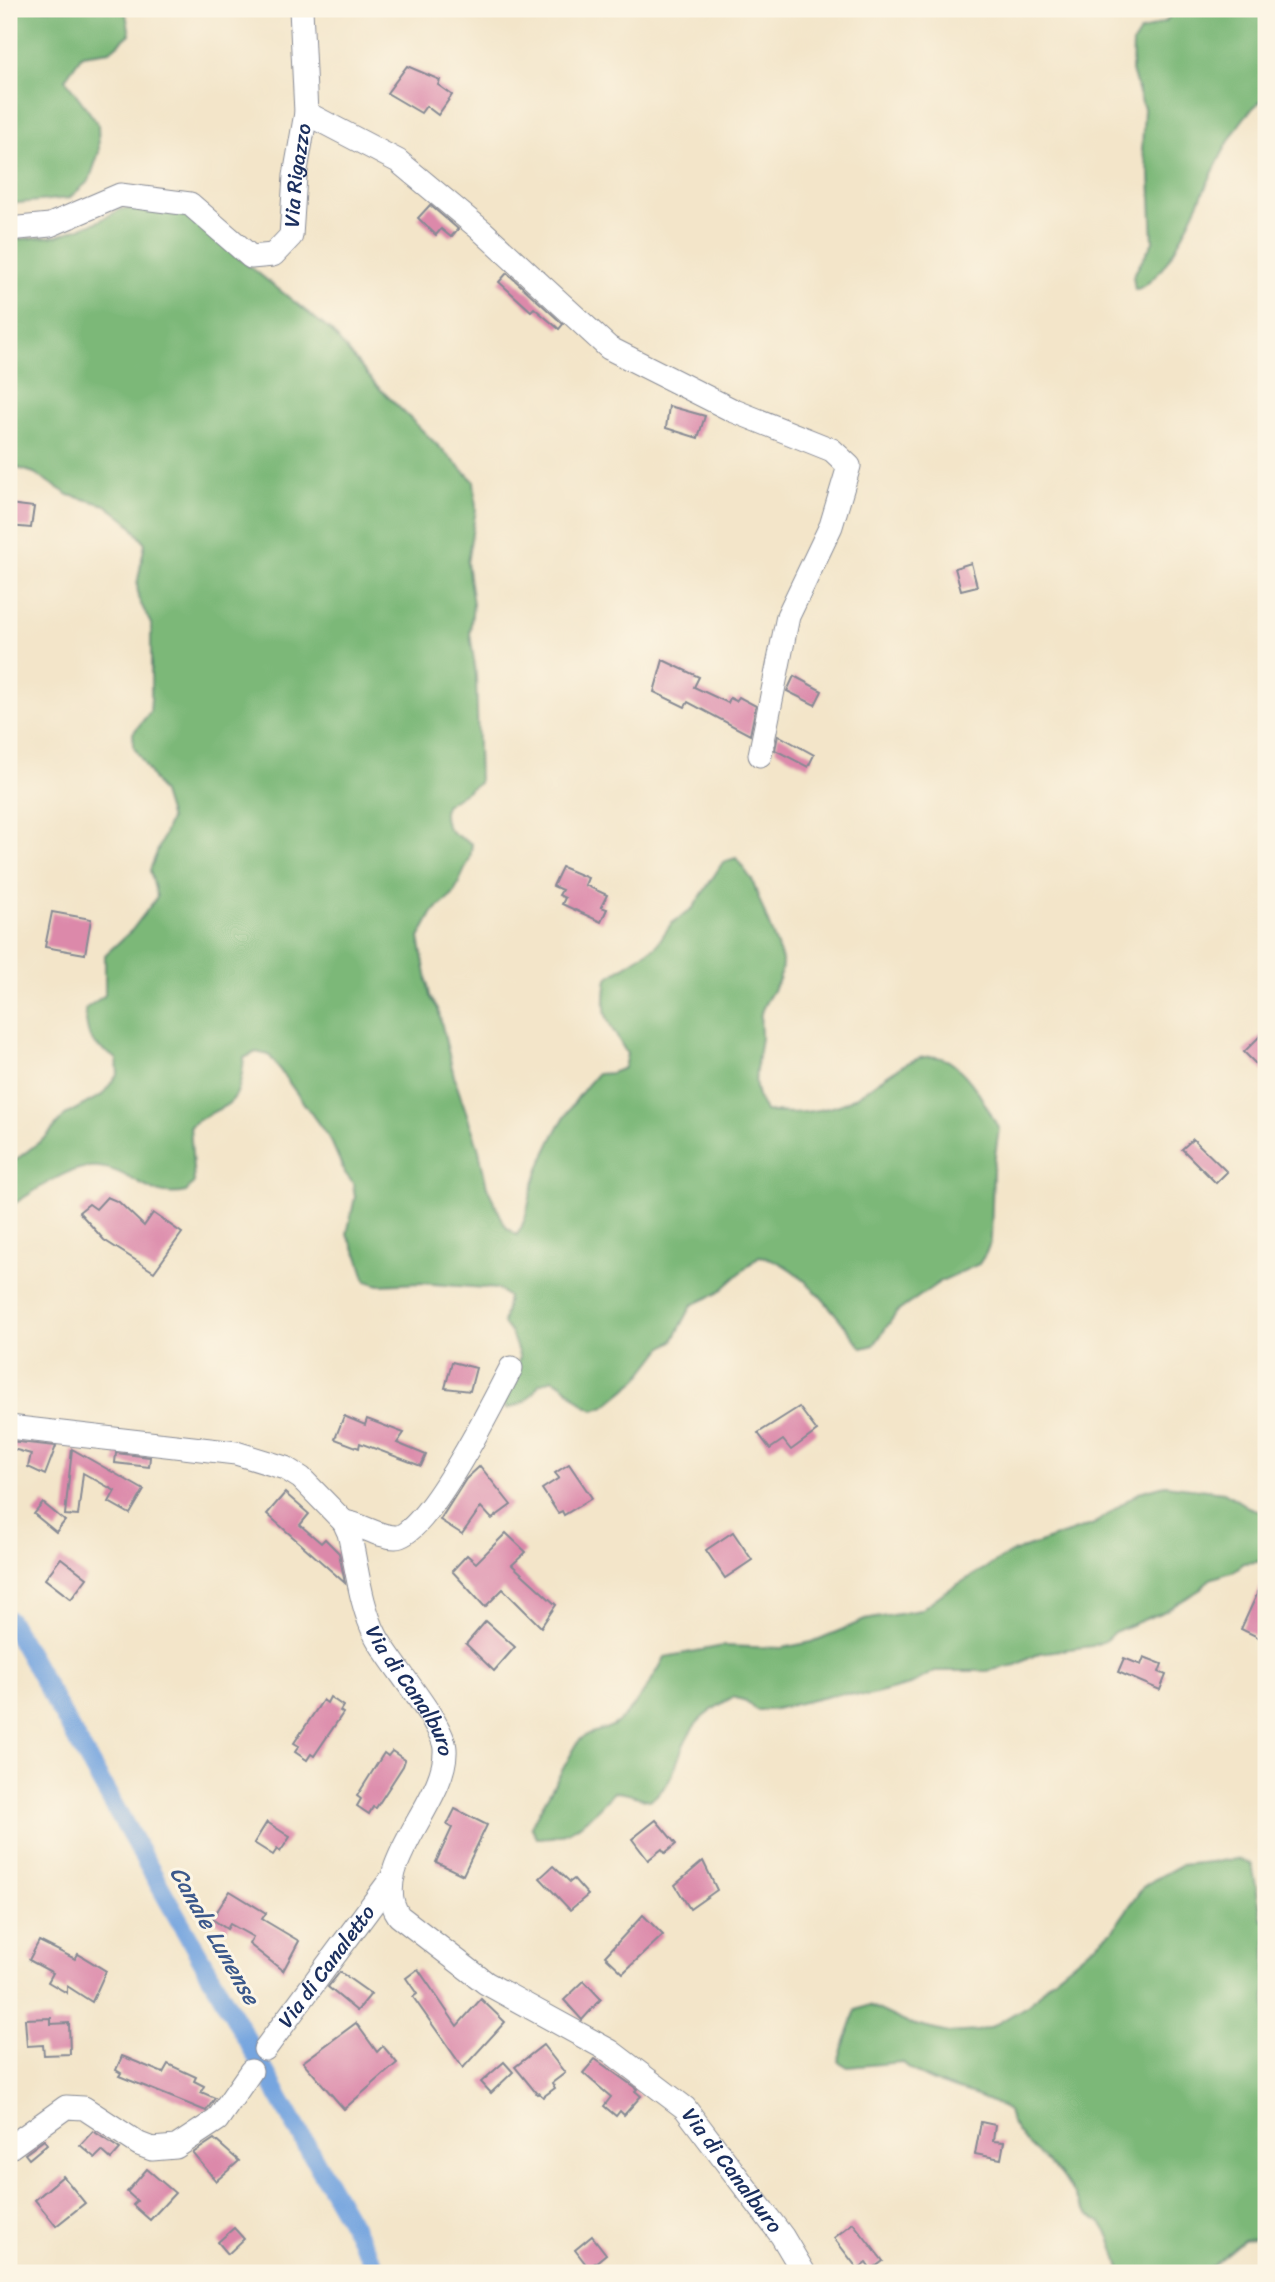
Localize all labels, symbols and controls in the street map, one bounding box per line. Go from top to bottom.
street label: Via Rigazzo [273,120,323,229]
street label: Via di Canalburo [354,1619,464,1757]
water label: Canale Lunense [158,1858,272,2014]
street label: Via di Canaletto [268,1896,385,2036]
street label: Via di Canalburo [672,2099,793,2242]

